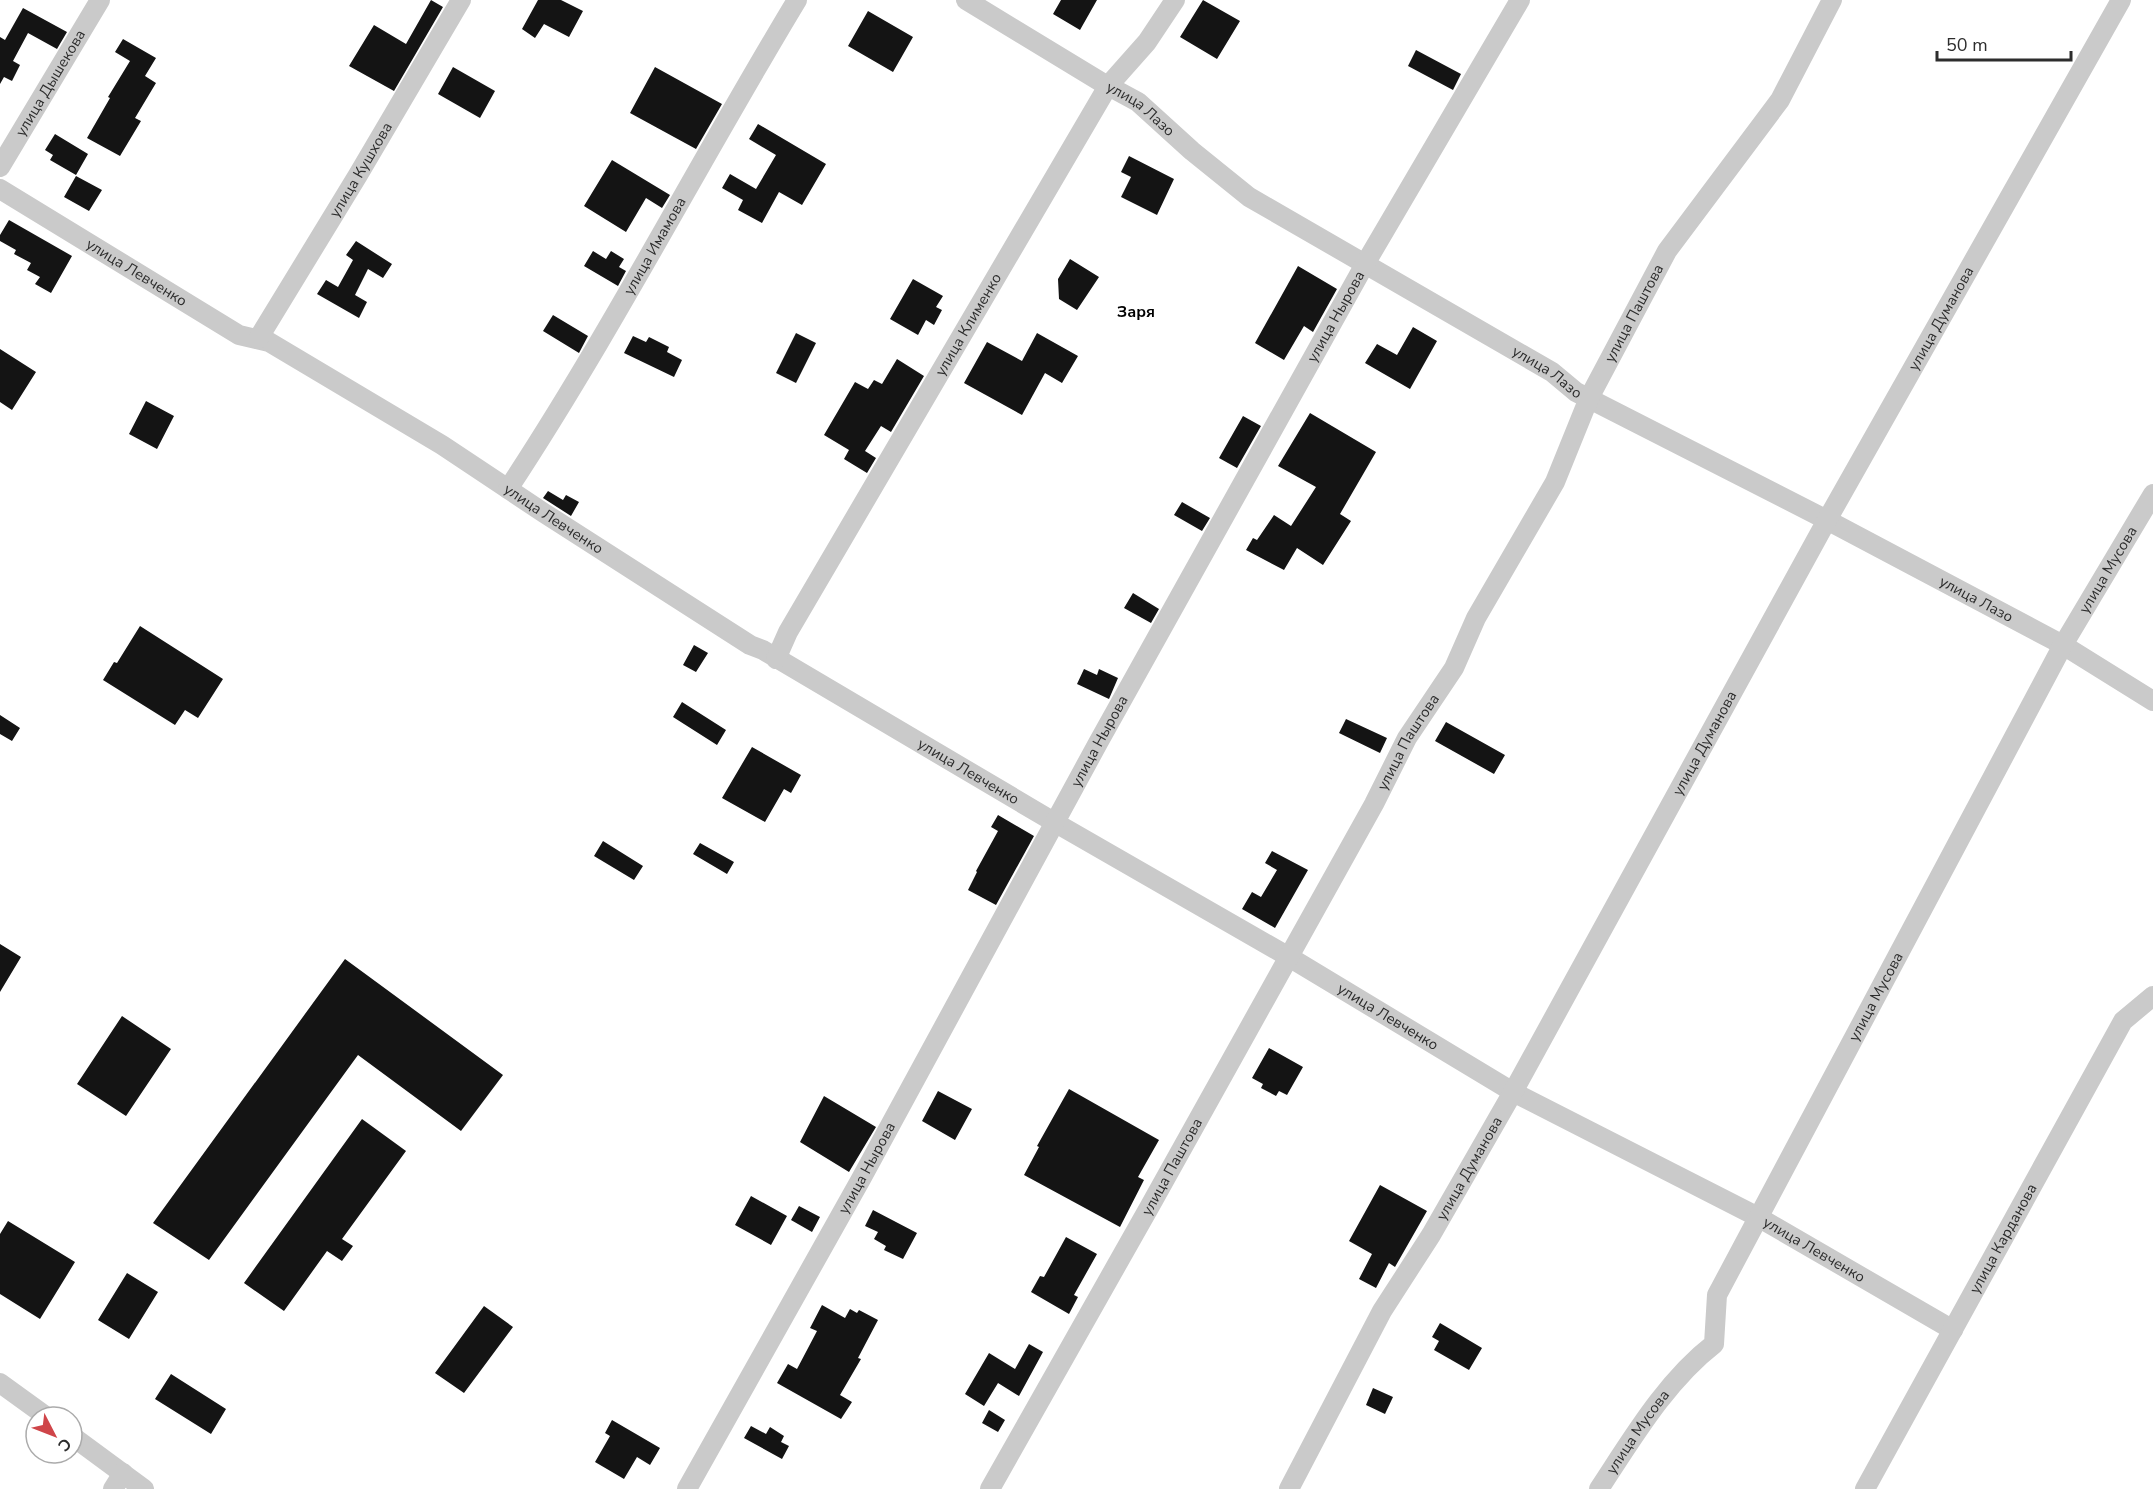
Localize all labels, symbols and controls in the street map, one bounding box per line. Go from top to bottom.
scale bar [1937,24,2070,62]
street label: улица Дышекова [11,26,90,140]
text: 50 m [1946,33,1988,57]
street label: улица Лазо [1103,77,1179,141]
street label: улица Кушхова [325,118,397,221]
street label: улица Имамова [619,193,691,298]
street label: улица Левченко [82,234,191,311]
street label: улица Паштова [1600,260,1668,366]
street label: улица Думанова [1903,263,1978,374]
street label: улица Нырова [1302,267,1369,366]
street label: улица Клименко [930,269,1006,380]
district label: Заря [1117,301,1155,323]
street label: улица Лазо [1508,341,1585,403]
street label: улица Левченко [500,479,607,558]
street label: улица Мусова [2074,522,2142,617]
street label: улица Лазо [1936,571,2017,627]
street label: улица Думанова [1668,687,1741,799]
street label: улица Паштова [1372,690,1444,794]
street label: улица Нырова [1066,692,1133,791]
street label: улица Левченко [914,734,1023,809]
street label: улица Мусова [1844,949,1908,1045]
street label: улица Левченко [1334,978,1442,1055]
street label: улица Думанова [1431,1113,1507,1224]
street label: улица Паштова [1137,1114,1207,1219]
street label: улица Нырова [833,1118,900,1217]
street label: улица Карданова [1965,1180,2042,1297]
street label: улица Левченко [1760,1212,1869,1287]
street label: улица Мусова [1601,1386,1674,1478]
north arrow [24,1405,84,1465]
text: С [53,1433,76,1456]

